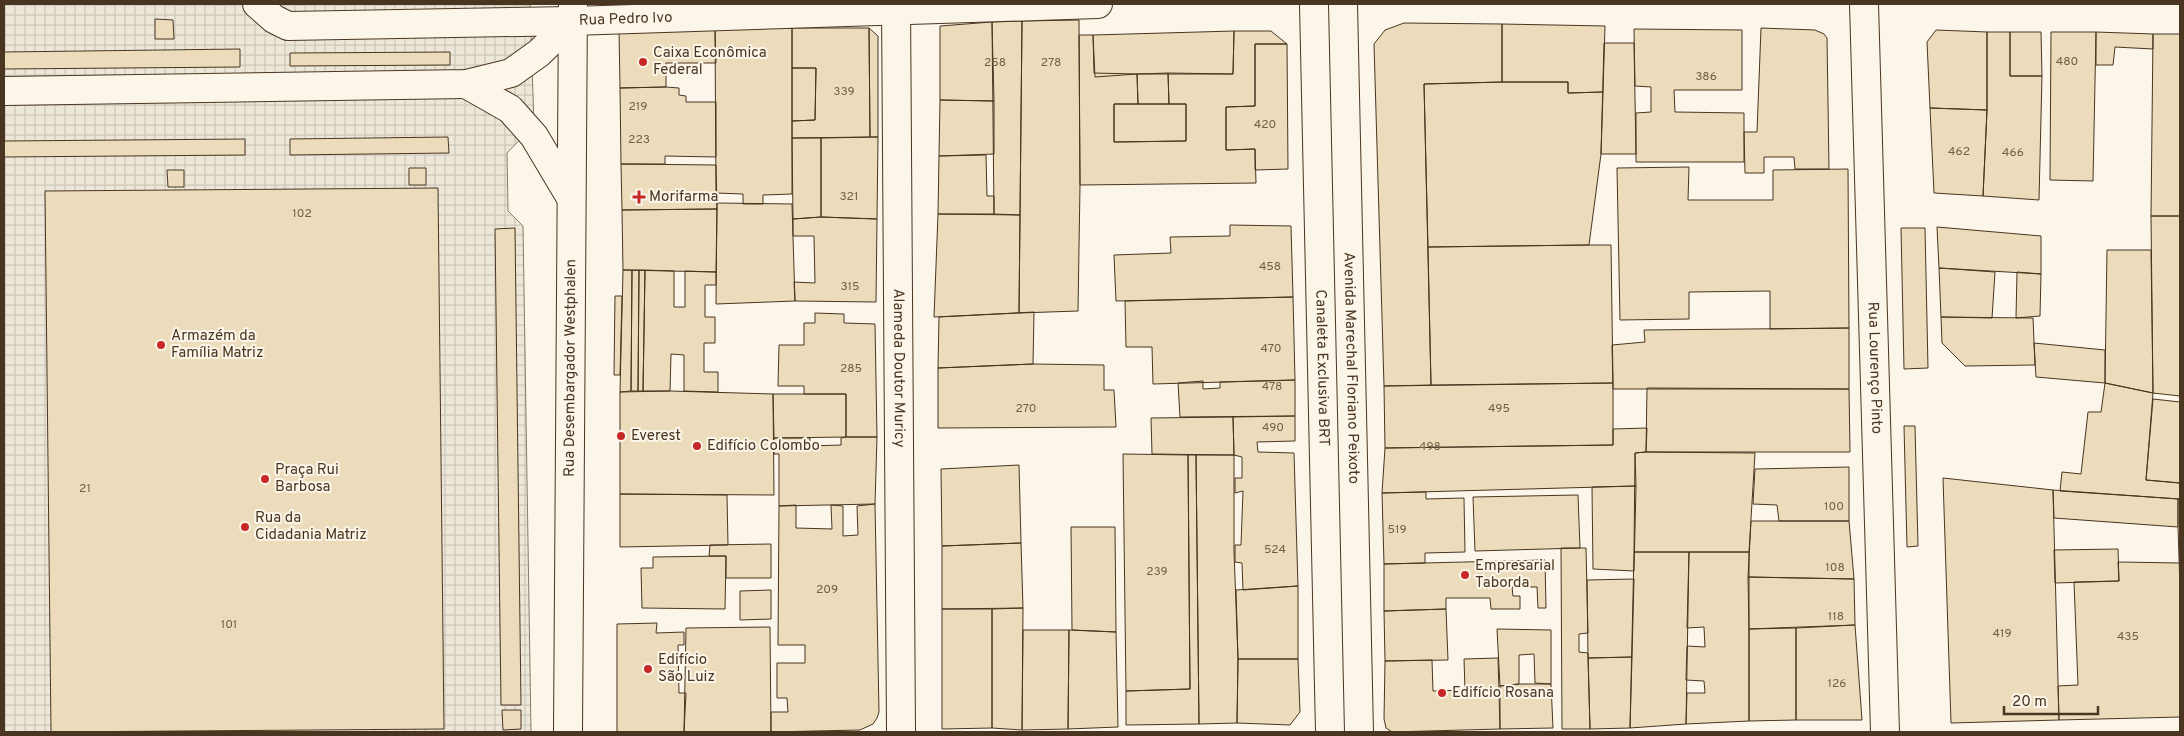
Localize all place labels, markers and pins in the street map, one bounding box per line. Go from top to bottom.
place label: Caixa Econômica Federal [653,44,767,80]
marker: Caixa Econômica Federal [637,56,649,68]
place label: Morifarma [649,188,718,207]
marker: Morifarma [633,191,645,203]
place label: Armazém da Família Matriz [171,327,263,363]
marker: Armazém da Família Matriz [155,339,167,351]
place label: Everest [631,427,681,446]
marker: Everest [615,430,627,442]
place label: Edifício Colombo [707,437,820,456]
marker: Edifício Colombo [691,440,703,452]
place label: Praça Rui Barbosa [275,461,339,497]
marker: Praça Rui Barbosa [259,473,271,485]
place label: Rua da Cidadania Matriz [255,509,367,545]
marker: Rua da Cidadania Matriz [239,521,251,533]
place label: Empresarial Taborda [1475,557,1555,593]
marker: Empresarial Taborda [1459,569,1471,581]
place label: Edifício São Luiz [658,651,715,687]
marker: Edifício São Luiz [642,663,654,675]
place label: Edifício Rosana [1452,684,1554,703]
marker: Edifício Rosana [1436,687,1448,699]

